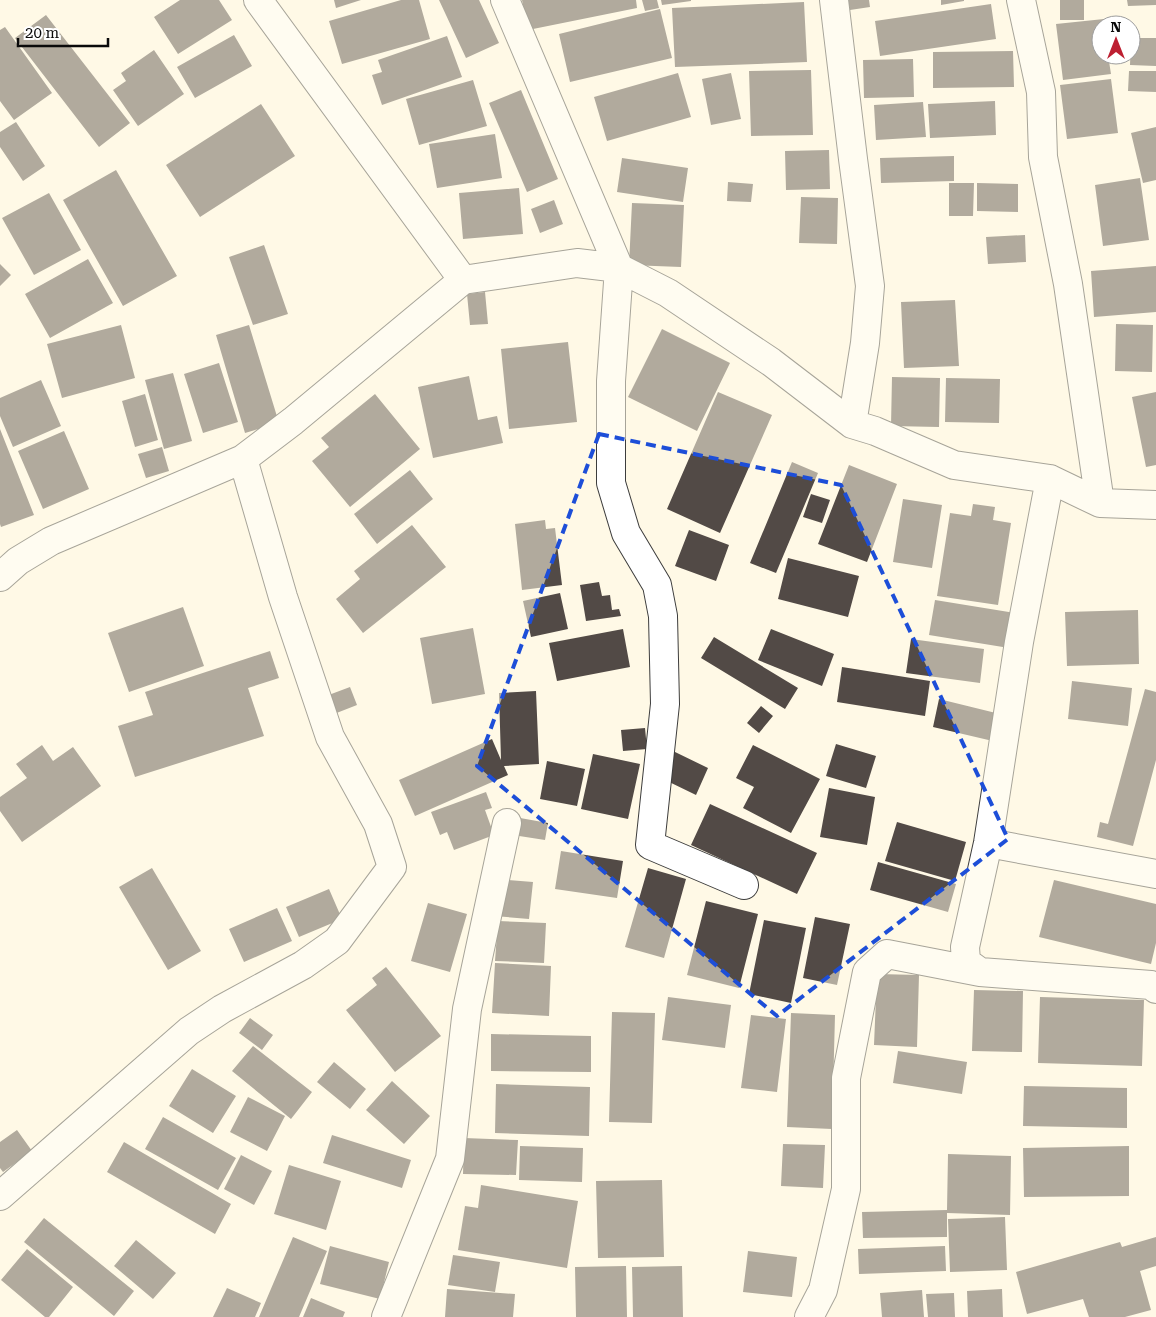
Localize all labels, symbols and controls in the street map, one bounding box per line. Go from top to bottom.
scale bar [18,15,108,47]
north arrow [1091,15,1141,65]
text: N [1111,19,1122,35]
text: 20 m [25,24,60,42]

